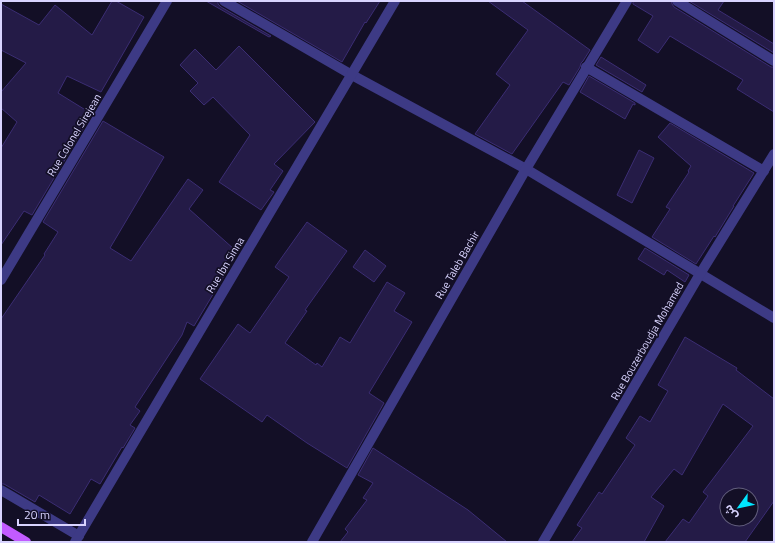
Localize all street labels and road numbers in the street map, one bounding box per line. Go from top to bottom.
street label: Rue Colonel Sirejean [43,91,105,179]
street label: Rue Taleb Bachir [431,228,483,302]
street label: Rue Ibn Sinna [202,233,248,296]
street label: Rue Bouzerboudja Mohamed [607,279,687,403]

